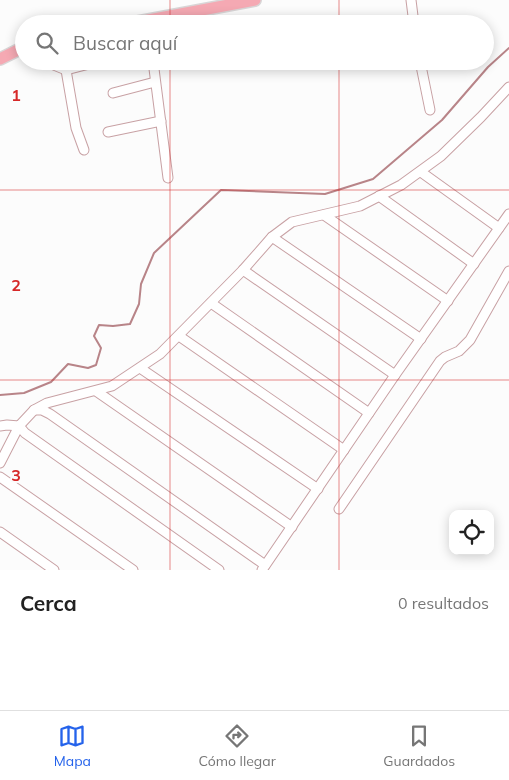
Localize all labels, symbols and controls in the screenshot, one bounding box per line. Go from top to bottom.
search box [15,15,494,70]
icon: search [33,29,61,57]
text: Buscar aquí [73,31,177,55]
text: 1 [11,85,21,105]
text: 2 [11,275,21,295]
text: 3 [11,465,21,485]
map controls [449,510,494,555]
button: locate [449,510,494,555]
text: Cerca [20,590,77,616]
text: 0 resultados [398,593,489,613]
tab: Mapa [54,722,91,770]
tab: Cómo llegar [199,722,276,770]
tab: Guardados [383,722,455,770]

